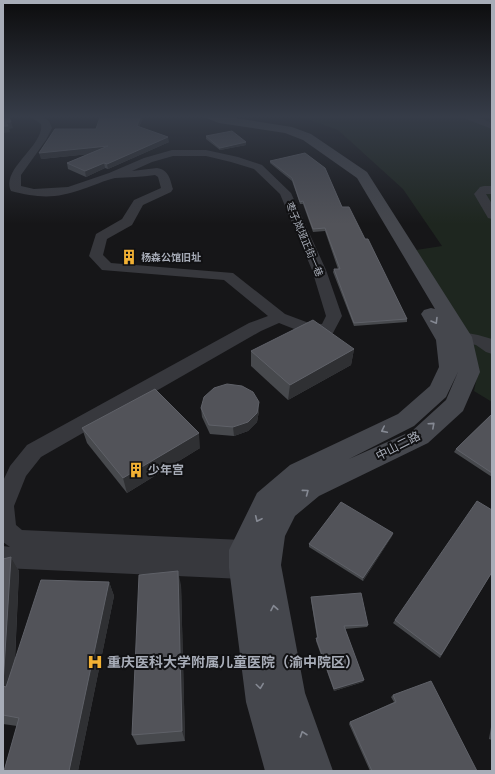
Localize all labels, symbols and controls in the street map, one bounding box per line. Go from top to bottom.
street label: 枣子岚垭正街一巷 [283,199,326,279]
building icon: 杨森公馆旧址 [120,248,138,266]
place label: 杨森公馆旧址 [141,251,201,264]
one-way arrow [430,317,437,324]
one-way arrow [428,423,435,430]
one-way arrow [381,426,388,433]
street label: 中山二路 [373,428,423,463]
building icon: 少年宫 [127,461,145,479]
place label: 少年宫 [148,462,184,477]
one-way arrow [301,490,308,497]
one-way arrow [255,514,263,522]
one-way arrow [270,605,279,611]
hospital icon: 重庆医科大学附属儿童医院（渝中院区） [86,653,104,671]
place label: 重庆医科大学附属儿童医院（渝中院区） [107,653,359,671]
one-way arrow [255,683,264,689]
one-way arrow [299,731,307,738]

